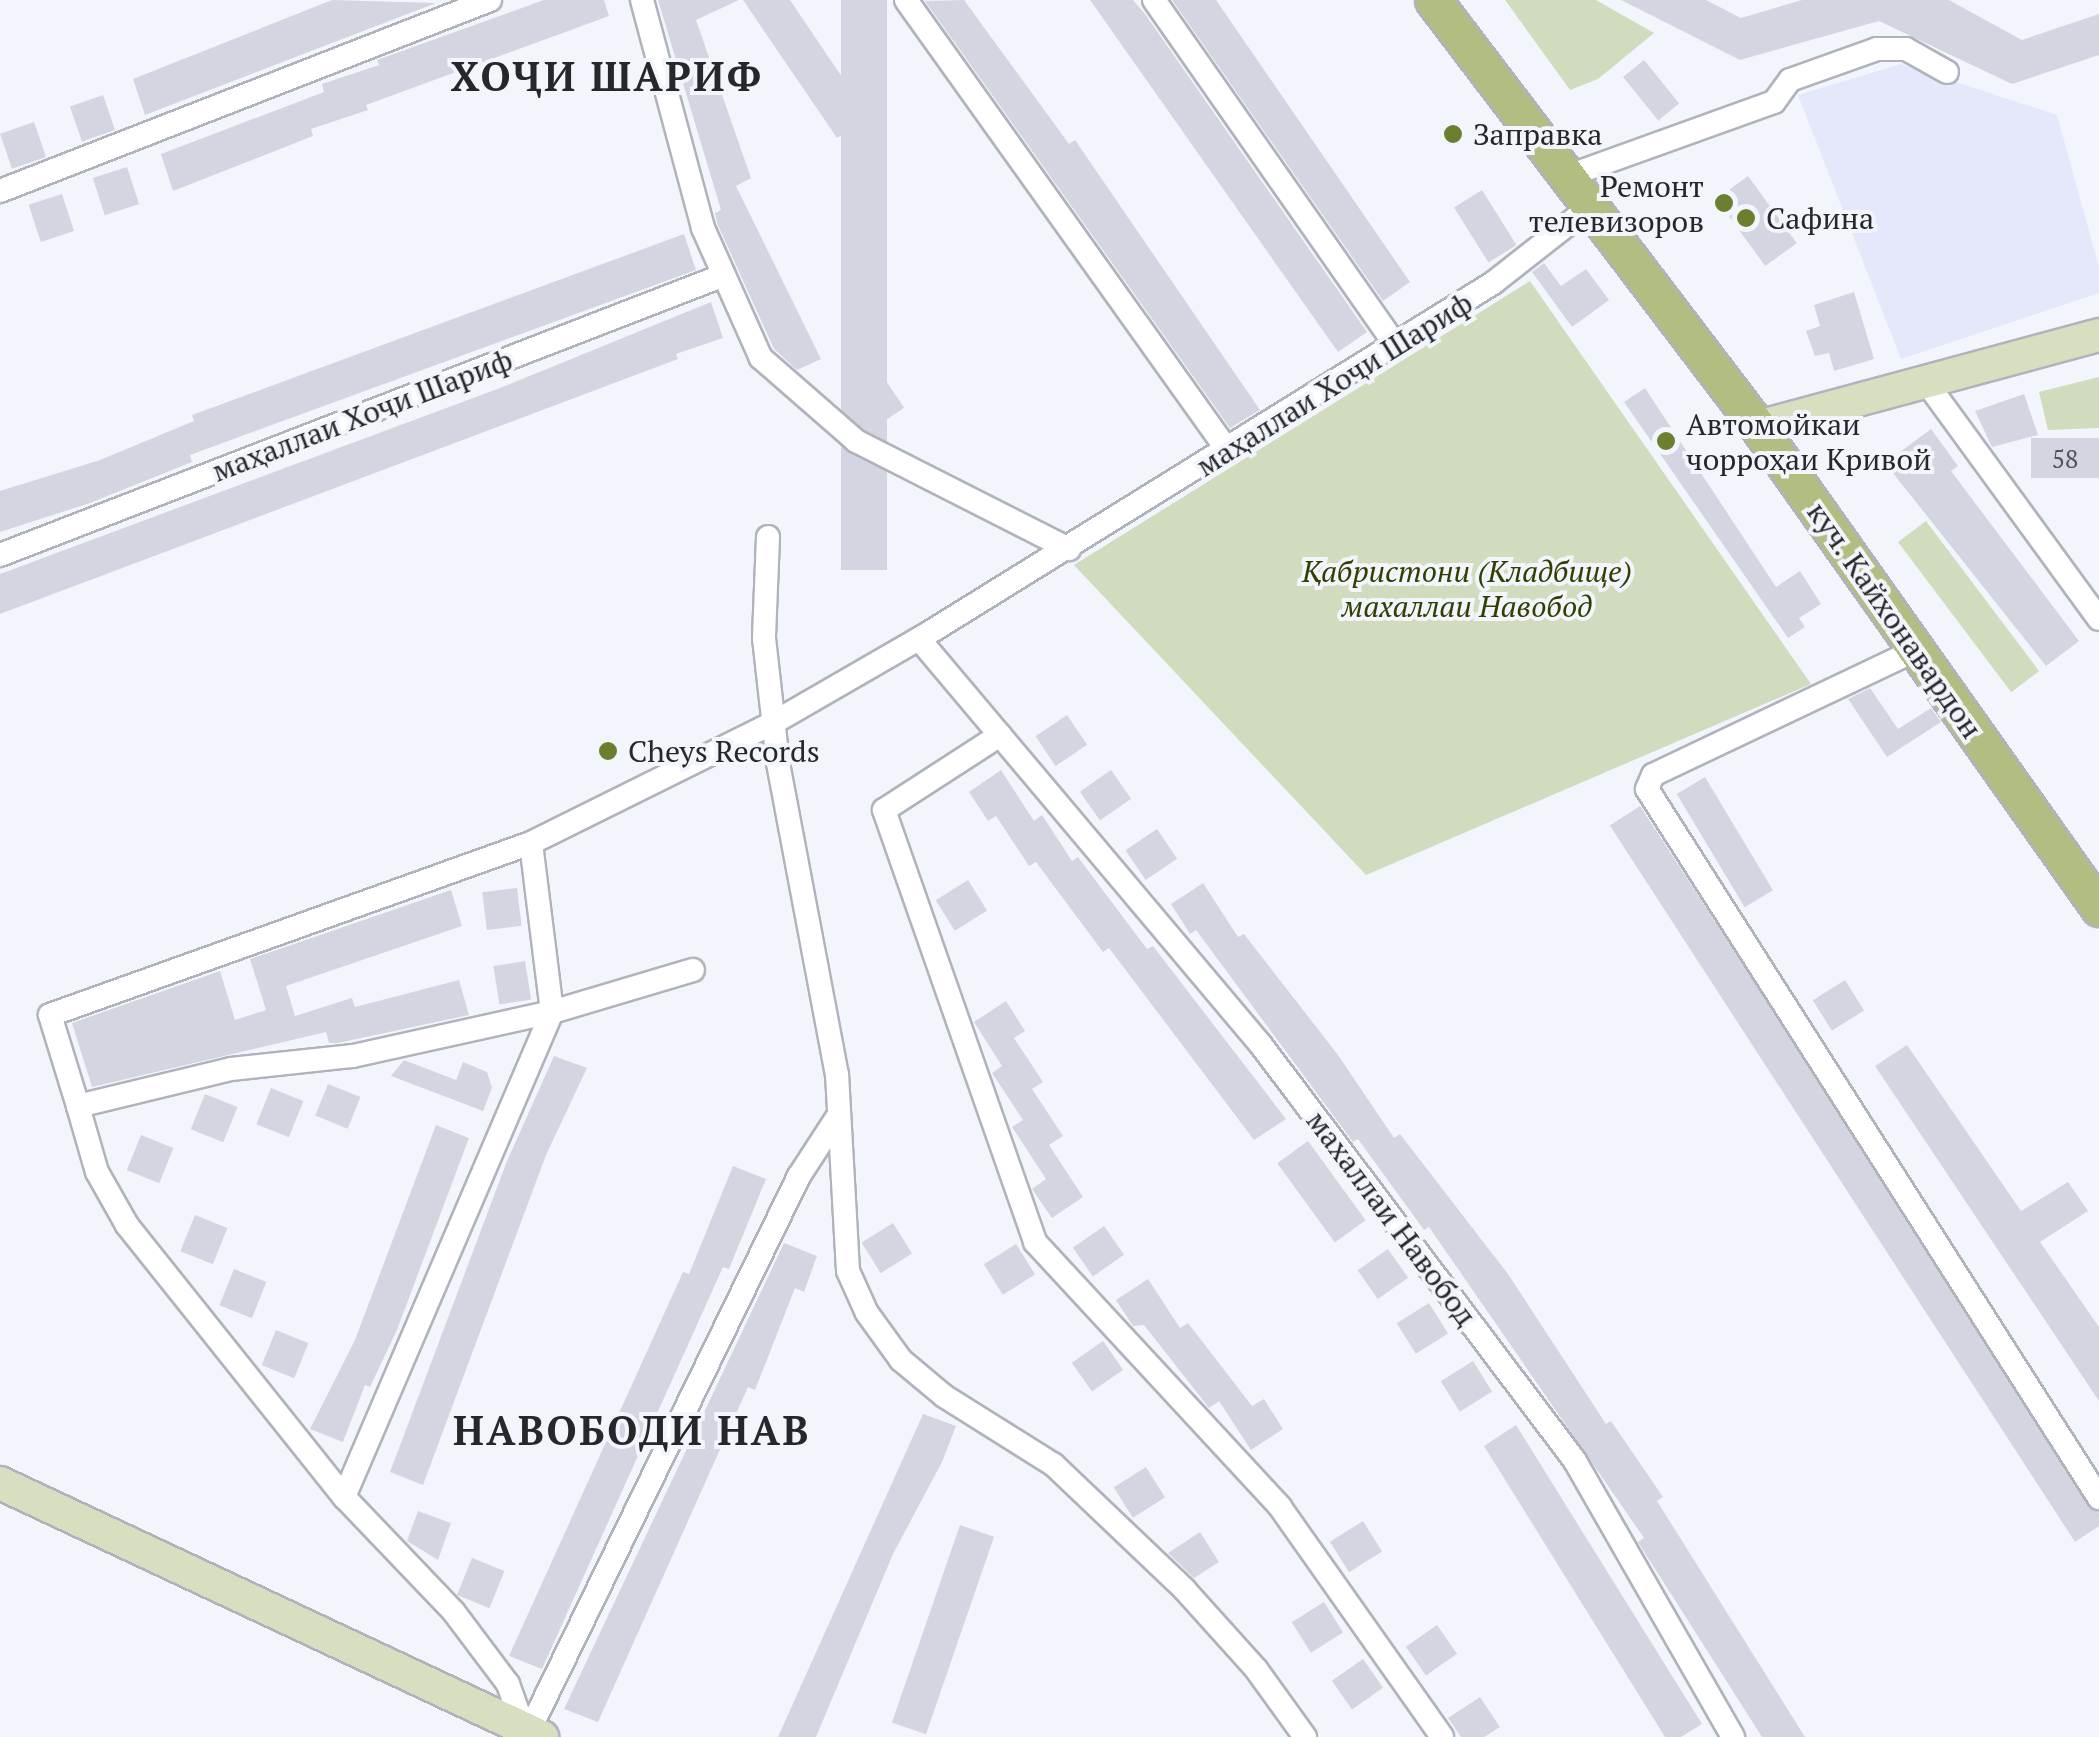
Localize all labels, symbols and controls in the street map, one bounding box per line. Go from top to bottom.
district label: ХОҶИ ШАРИФ [451,52,763,100]
place label: Заправка [1473,116,1602,152]
marker: Заправка [1442,123,1464,145]
place label: Ремонт телевизоров [1529,168,1704,238]
marker: Ремонт телевизоров [1713,192,1735,214]
place label: Сафина [1766,200,1874,236]
marker: Сафина [1735,207,1757,229]
street label: маҳаллаи Хоҷи Шариф [1189,284,1479,484]
street label: маҳаллаи Хоҷи Шариф [207,341,517,489]
place label: Автомойкаи чорроҳаи Кривой [1686,406,1931,476]
marker: Автомойкаи чорроҳаи Кривой [1655,430,1677,452]
house number: 58 [2052,444,2078,474]
street label: куч. Кайхонавардон [1800,494,1990,746]
park label: Қабристони (Кладбище) махаллаи Навобод [1302,553,1632,624]
place label: Cheys Records [628,733,820,769]
marker: Cheys Records [597,740,619,762]
street label: махаллаи Навобод [1299,1103,1485,1333]
district label: НАВОБОДИ НАВ [453,1406,811,1454]

